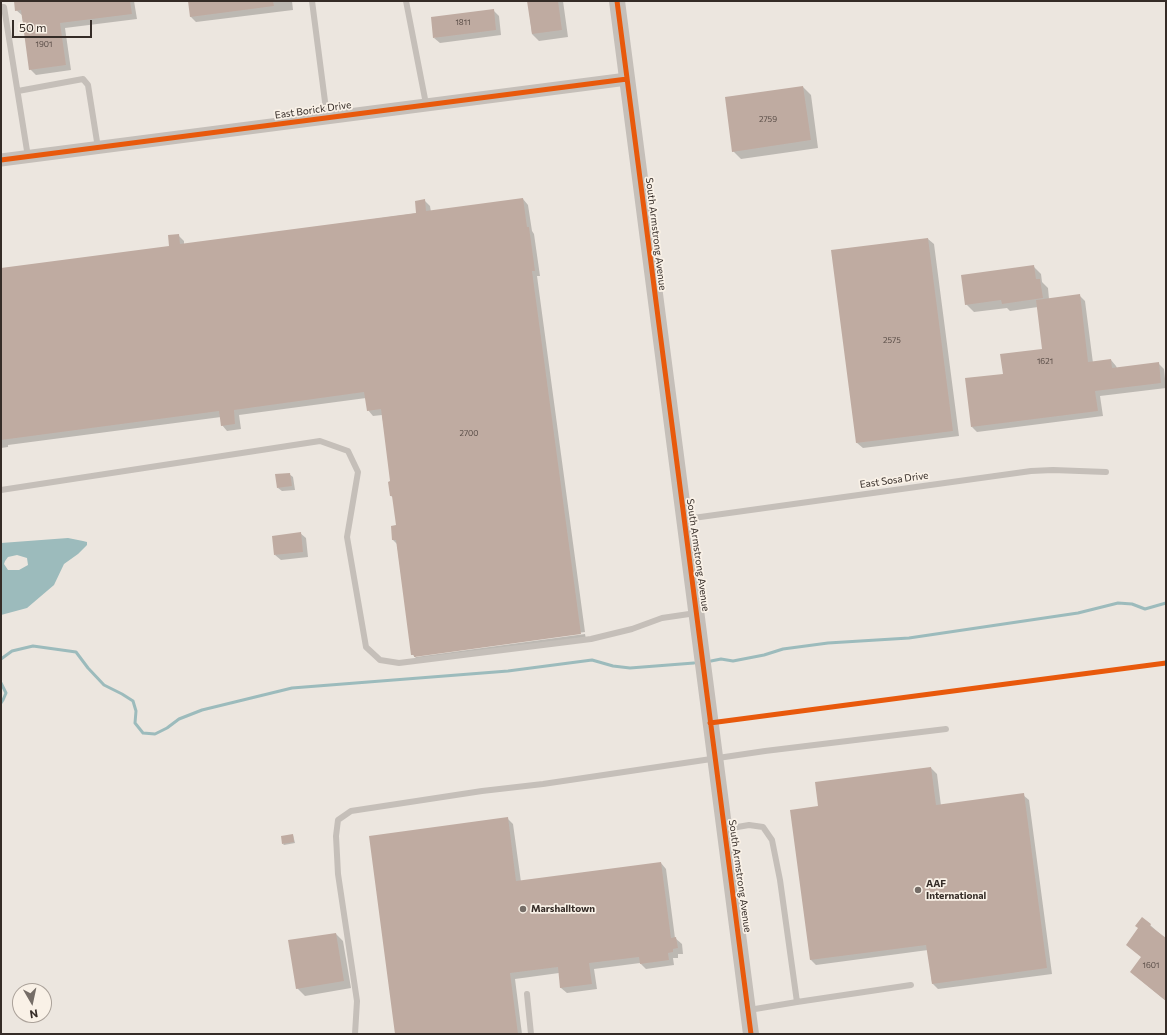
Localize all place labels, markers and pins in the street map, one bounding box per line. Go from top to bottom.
place label: AAF International [926,878,986,902]
marker: AAF International [913,885,923,895]
place label: Marshalltown [531,903,595,915]
marker: Marshalltown [518,904,528,914]

